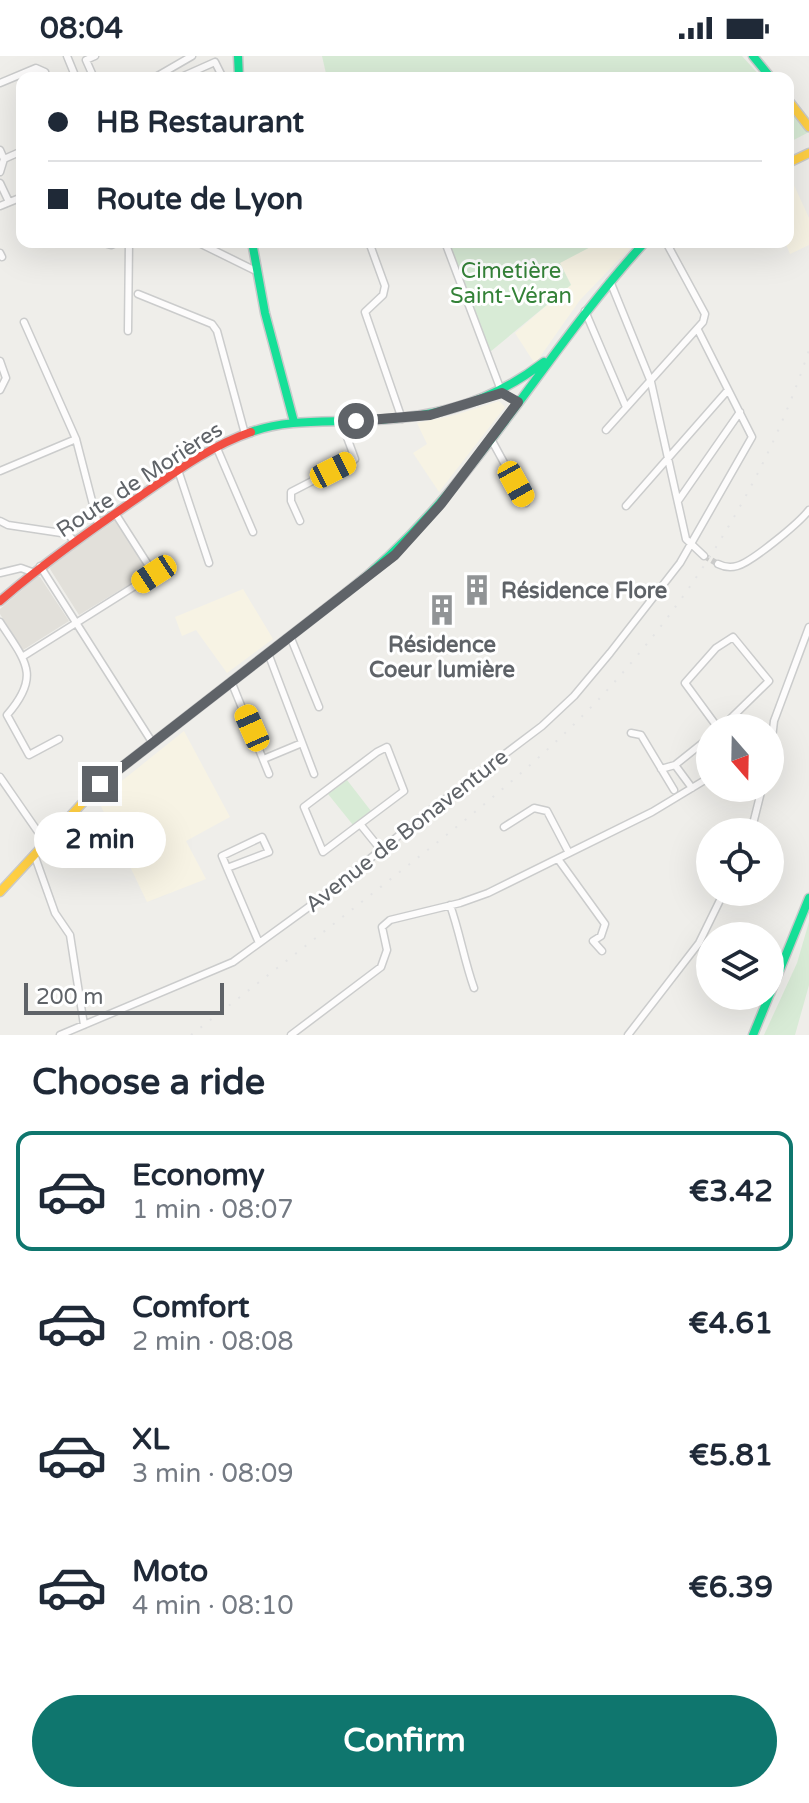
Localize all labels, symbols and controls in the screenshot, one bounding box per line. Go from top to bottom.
text: 08:04 [40,10,123,47]
text: HB Restaurant [96,104,304,141]
text: Route de Lyon [96,181,303,218]
park label: Cimetière Saint-Véran [450,258,572,309]
route start [338,403,374,439]
street label: Route de Morières [52,416,227,543]
car [306,448,360,492]
car [494,457,538,511]
car [127,551,181,597]
building icon: Résidence Flore [460,573,494,607]
place label: Résidence Flore [501,578,667,604]
building icon: Résidence Coeur lumière [425,593,459,627]
place label: Résidence Coeur lumière [369,632,515,683]
car [231,701,273,755]
north arrow [696,714,784,802]
map controls [696,714,784,1010]
street label: Avenue de Bonaventure [300,744,513,918]
route end [82,766,118,802]
callout: 2 min [34,812,166,868]
button: locate [696,818,784,906]
text: 2 min [65,824,135,855]
button: layers [696,922,784,1010]
scale bar [24,979,224,1015]
text: 200 m [36,984,103,1010]
text: Choose a ride [32,1061,265,1104]
icon: car [36,1155,108,1227]
text: Economy [132,1157,265,1194]
text: €3.42 [689,1173,773,1210]
text: 1 min · 08:07 [132,1194,294,1225]
icon: car [36,1287,108,1359]
text: Comfort [132,1289,250,1326]
text: €4.61 [688,1305,773,1342]
text: 2 min · 08:08 [132,1326,294,1357]
icon: car [36,1419,108,1491]
text: XL [132,1421,169,1458]
text: €5.81 [689,1437,773,1474]
text: 3 min · 08:09 [132,1458,294,1489]
icon: car [36,1551,108,1623]
text: Moto [132,1553,208,1590]
text: €6.39 [688,1569,773,1606]
text: 4 min · 08:10 [132,1590,294,1621]
button: Confirm [32,1695,777,1787]

